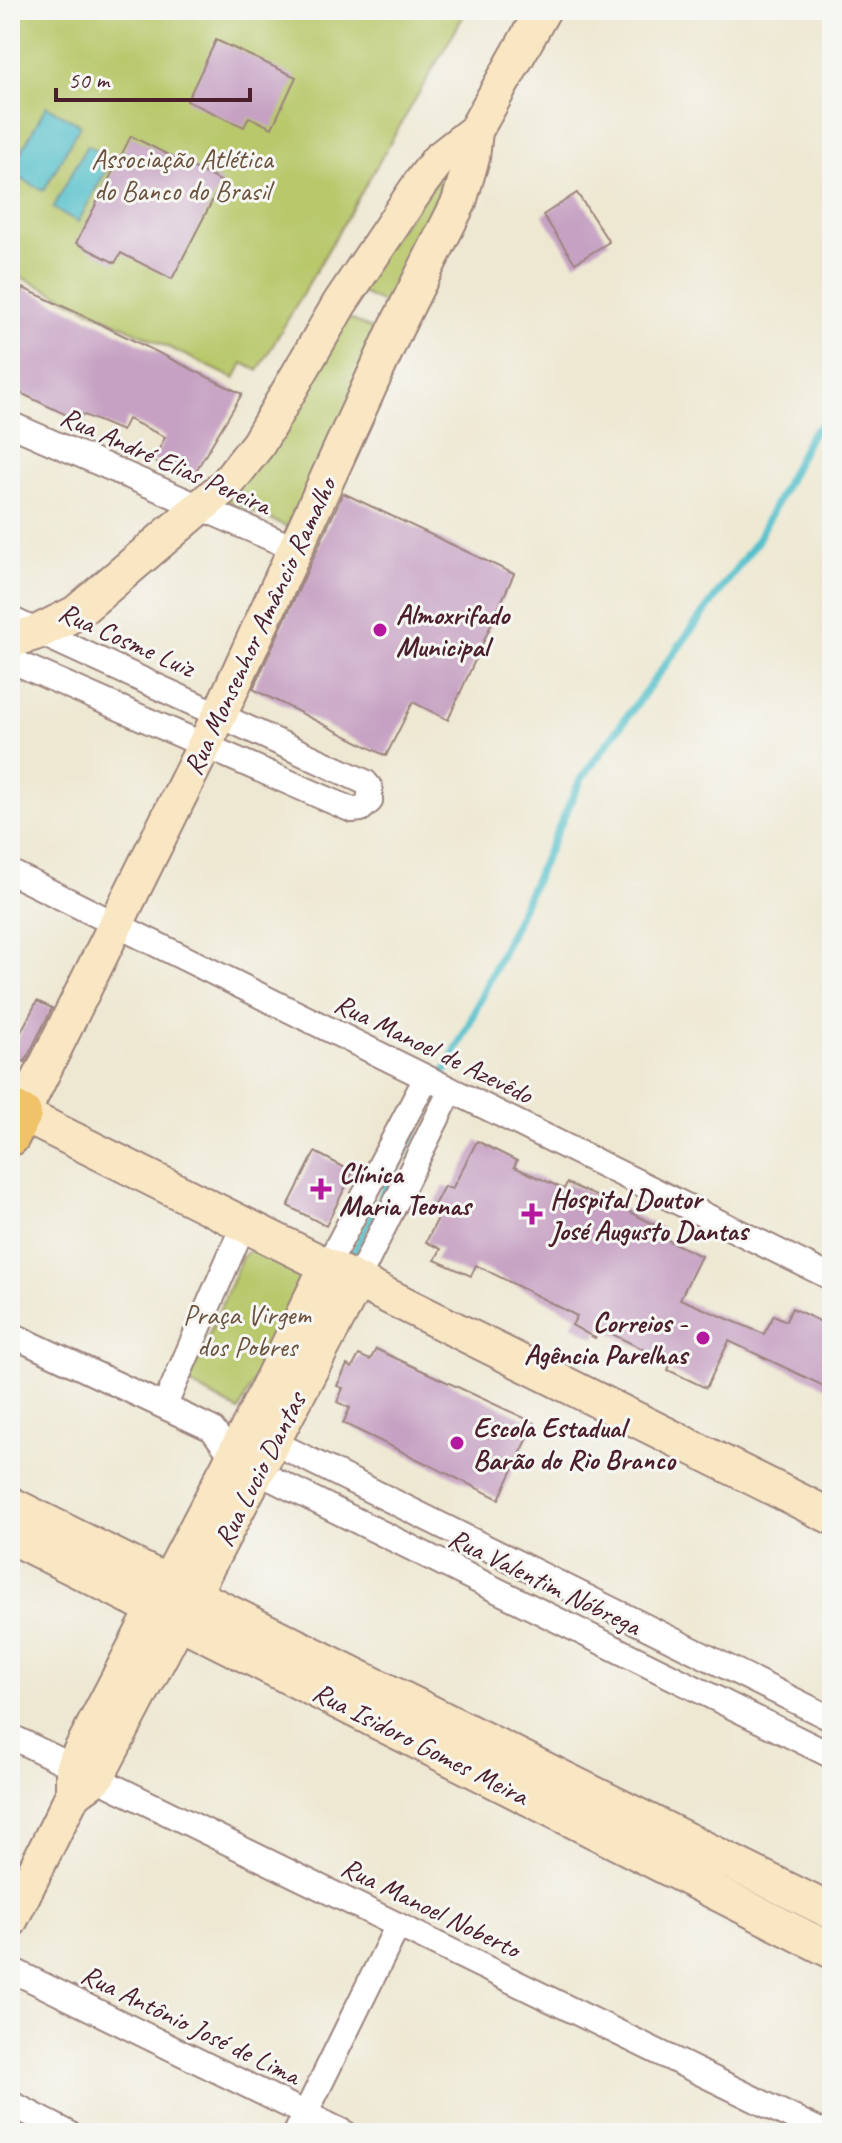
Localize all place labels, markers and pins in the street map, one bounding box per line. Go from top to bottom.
place label: Almoxrifado Municipal [396,597,511,664]
marker: Almoxrifado Municipal [371,621,389,639]
place label: Clínica Maria Teonas [339,1156,474,1223]
marker: Clínica Maria Teonas [310,1178,332,1200]
place label: Hospital Doutor José Augusto Dantas [548,1181,751,1248]
marker: Hospital Doutor José Augusto Dantas [521,1203,543,1225]
place label: Correios - Agência Parelhas [524,1305,690,1372]
marker: Correios - Agência Parelhas [694,1329,712,1347]
place label: Escola Estadual Barão do Rio Branco [473,1410,677,1477]
marker: Escola Estadual Barão do Rio Branco [448,1434,466,1452]

